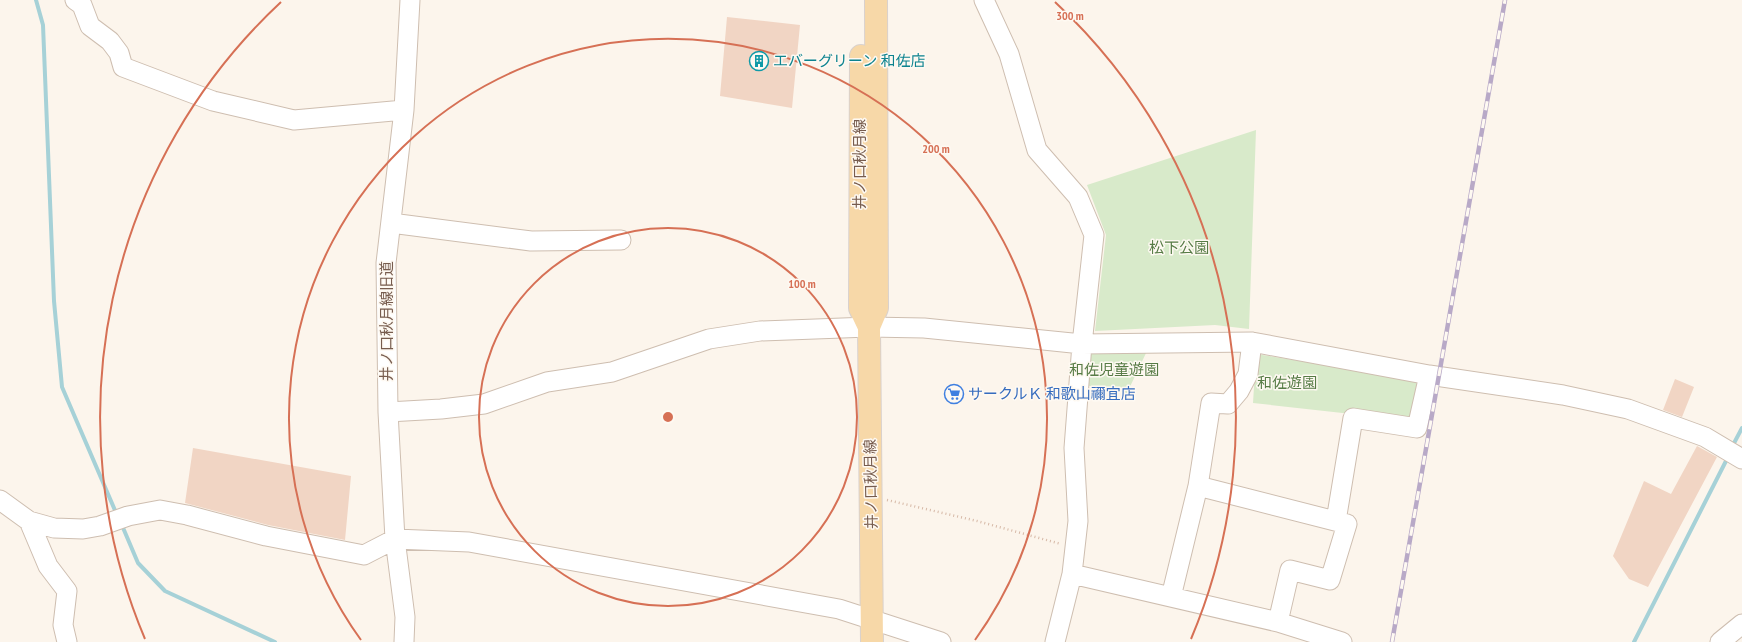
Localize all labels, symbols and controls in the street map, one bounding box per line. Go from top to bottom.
text: 300 m [1056,8,1084,23]
building icon: エバーグリーン 和佐店 [748,50,770,72]
place label: エバーグリーン 和佐店 [773,51,925,70]
street label: 井ノ口秋月線 [850,119,869,209]
text: 200 m [922,141,950,156]
park label: 松下公園 [1149,238,1209,257]
street label: 井ノ口秋月線旧道 [377,261,396,381]
text: 100 m [788,276,816,291]
park label: 和佐児童遊園 [1069,360,1159,379]
park label: 和佐遊園 [1257,373,1317,392]
supermarket icon: サークルＫ 和歌山禰宜店 [943,383,965,405]
place label: サークルＫ 和歌山禰宜店 [968,384,1136,403]
centre of rings [661,410,675,424]
street label: 井ノ口秋月線 [860,439,881,529]

